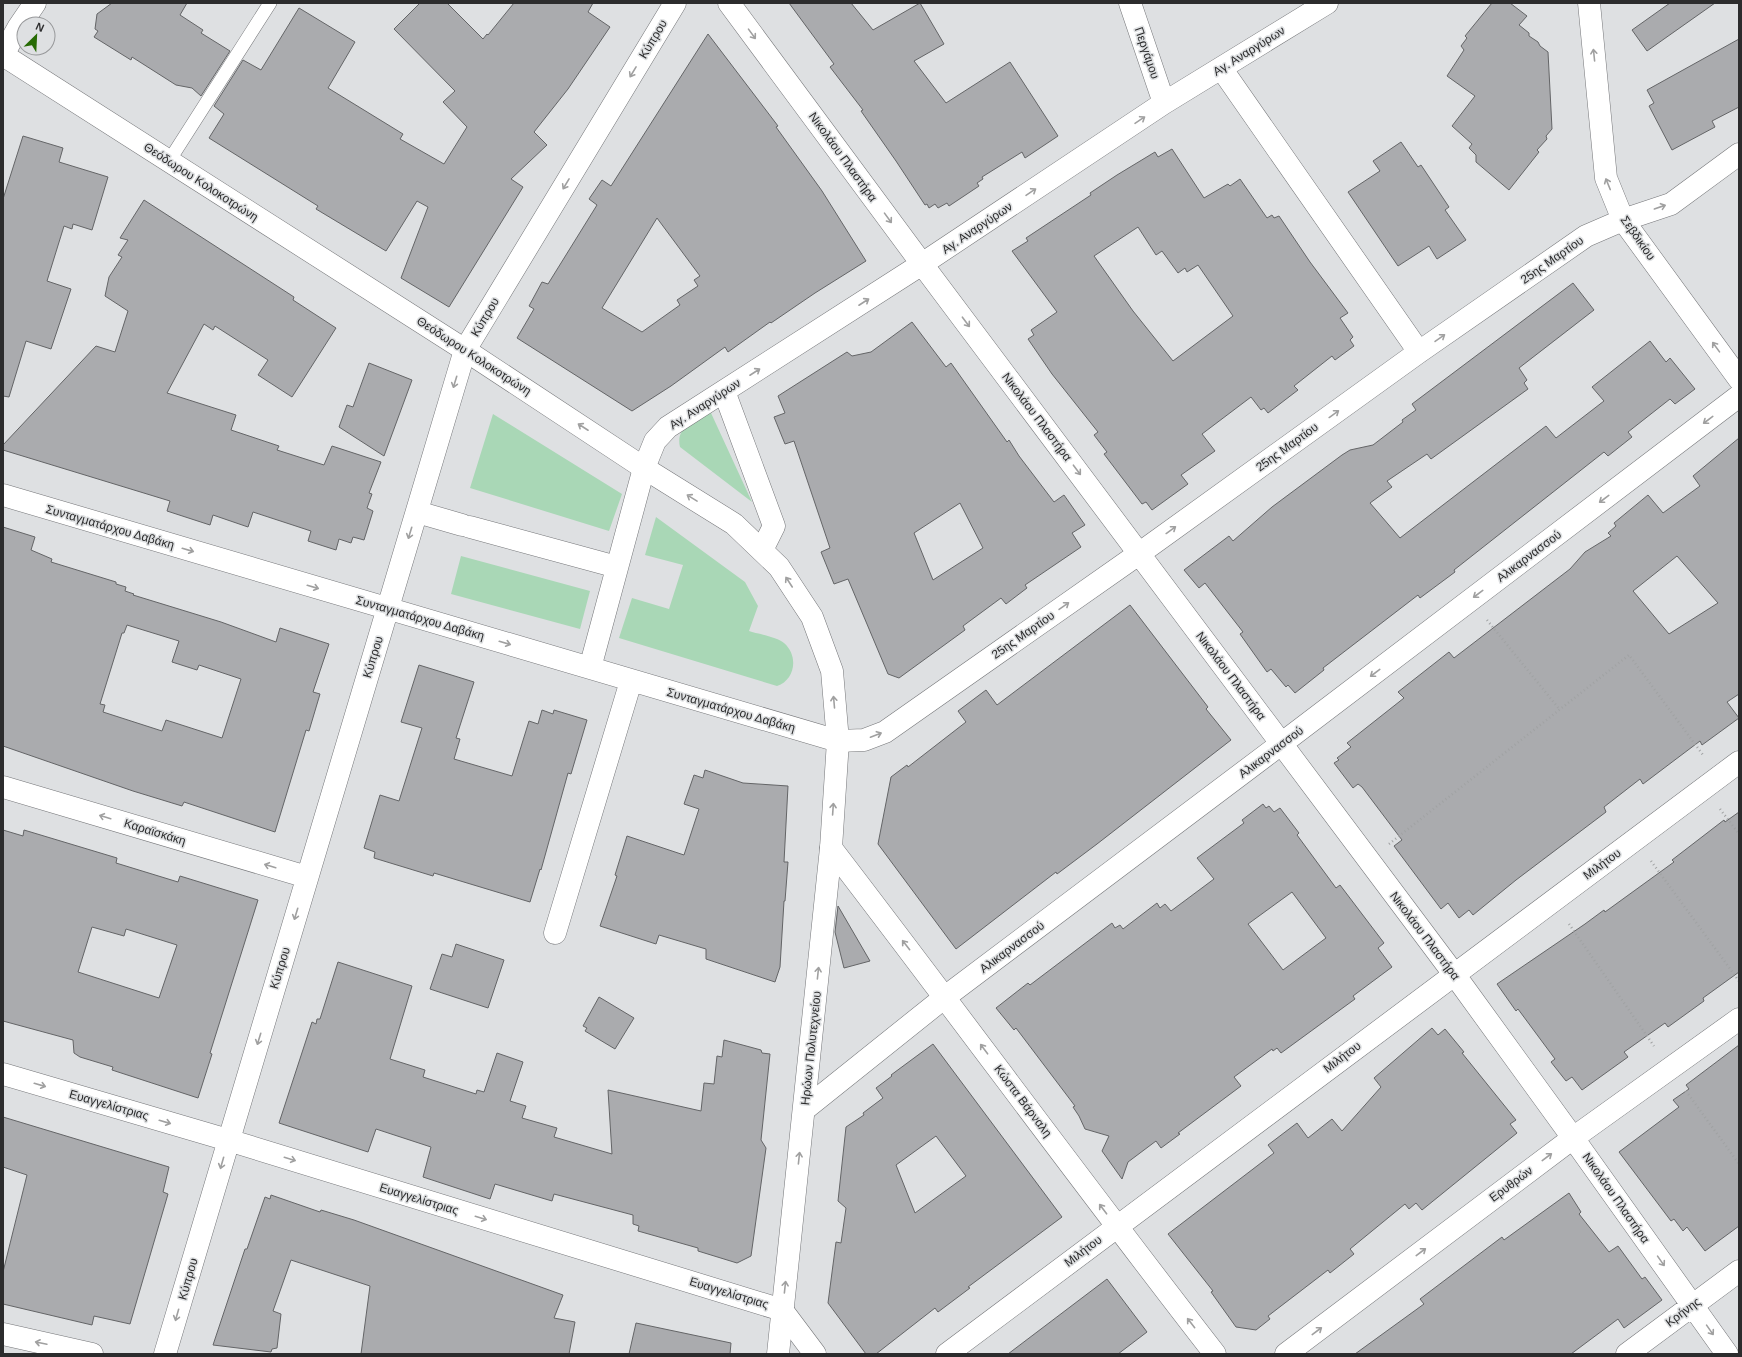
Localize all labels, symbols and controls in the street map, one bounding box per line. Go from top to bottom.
north arrow [16,16,56,56]
street label: Κύπρου [636,17,670,61]
text: N [34,20,46,34]
street label: Αγ. Αναργύρων [1210,23,1288,79]
street label: Περγάμου [1132,25,1162,81]
one-way arrow [748,29,756,40]
one-way arrow [1590,49,1597,62]
one-way arrow [629,66,637,77]
street label: Νικολάου Πλαστήρα [806,110,880,204]
one-way arrow [1134,115,1145,124]
street label: Θεόδωρου Κολοκοτρώνη [141,140,261,224]
one-way arrow [561,178,569,190]
one-way arrow [1604,178,1612,190]
one-way arrow [1026,188,1037,196]
street label: Αγ. Αναργύρων [939,199,1015,257]
one-way arrow [1654,203,1666,211]
one-way arrow [884,212,892,223]
street label: Σεβδικίου [1618,213,1658,263]
street label: 25ης Μαρτίου [1518,233,1586,287]
street label: Κύπρου [468,295,502,339]
one-way arrow [858,297,870,305]
street label: Θεόδωρου Κολοκοτρώνη [414,314,534,398]
one-way arrow [961,316,970,327]
one-way arrow [1434,334,1445,342]
one-way arrow [1712,342,1720,353]
one-way arrow [749,367,761,375]
street label: Νικολάου Πλαστήρα [999,370,1075,464]
one-way arrow [451,375,458,388]
street label: Αγ. Αναργύρων [667,376,743,432]
one-way arrow [1328,409,1339,418]
one-way arrow [1703,416,1714,424]
street label: 25ης Μαρτίου [1253,420,1321,474]
one-way arrow [577,423,588,432]
one-way arrow [1073,465,1082,476]
one-way arrow [686,493,698,501]
one-way arrow [1599,494,1610,503]
street label: Συνταγματάρχου Δαβάκη [44,502,176,552]
one-way arrow [1166,526,1177,534]
one-way arrow [406,527,413,540]
street label: Αλικαρνασσού [1494,527,1564,585]
one-way arrow [181,547,194,554]
one-way arrow [785,577,793,588]
one-way arrow [306,584,319,591]
one-way arrow [1473,590,1484,598]
street label: Συνταγματάρχου Δαβάκη [354,593,486,643]
one-way arrow [1058,602,1069,610]
street label: 25ης Μαρτίου [989,608,1057,662]
street label: Νικολάου Πλαστήρα [1193,629,1269,723]
street label: Κύπρου [360,634,386,680]
one-way arrow [498,640,511,647]
one-way arrow [1370,669,1381,677]
street label: Συνταγματάρχου Δαβάκη [665,685,797,735]
one-way arrow [831,696,838,709]
street label: Αλικαρνασσού [1236,723,1306,781]
one-way arrow [869,730,881,738]
one-way arrow [830,803,837,816]
one-way arrow [99,813,112,820]
street label: Καραϊσκάκη [122,816,188,848]
street label: Μιλήτου [1580,846,1624,882]
one-way arrow [264,862,277,869]
street label: Νικολάου Πλαστήρα [1387,889,1463,983]
one-way arrow [292,908,299,921]
street label: Αλικαρνασσού [977,918,1047,976]
one-way arrow [901,940,910,951]
street label: Κύπρου [267,945,293,991]
one-way arrow [815,967,822,980]
street label: Ηρώων Πολυτεχνείου [798,990,824,1106]
one-way arrow [255,1032,262,1045]
street label: Μιλήτου [1321,1038,1363,1076]
one-way arrow [980,1043,988,1054]
street label: Κώστα Βάρναλη [991,1062,1055,1140]
one-way arrow [34,1082,47,1089]
street label: Ευαγγελίστριας [68,1087,150,1123]
one-way arrow [158,1119,171,1126]
street label: Νικολάου Πλαστήρα [1580,1150,1652,1246]
one-way arrow [796,1152,803,1165]
one-way arrow [1542,1153,1553,1161]
one-way arrow [283,1156,296,1163]
one-way arrow [218,1157,225,1170]
street label: Ερυθρών [1487,1163,1535,1205]
street label: Ευαγγελίστριας [378,1180,460,1218]
one-way arrow [1099,1204,1107,1215]
one-way arrow [474,1215,487,1222]
street label: Μιλήτου [1062,1232,1104,1270]
one-way arrow [1415,1248,1426,1256]
one-way arrow [1657,1255,1665,1266]
street label: Κύπρου [175,1256,201,1302]
street label: Ευαγγελίστριας [688,1274,770,1312]
one-way arrow [781,1281,789,1294]
street label: Κρήνης [1663,1294,1703,1330]
one-way arrow [173,1308,180,1321]
one-way arrow [1187,1318,1196,1329]
one-way arrow [1706,1324,1714,1335]
one-way arrow [1312,1326,1323,1335]
one-way arrow [35,1338,48,1346]

